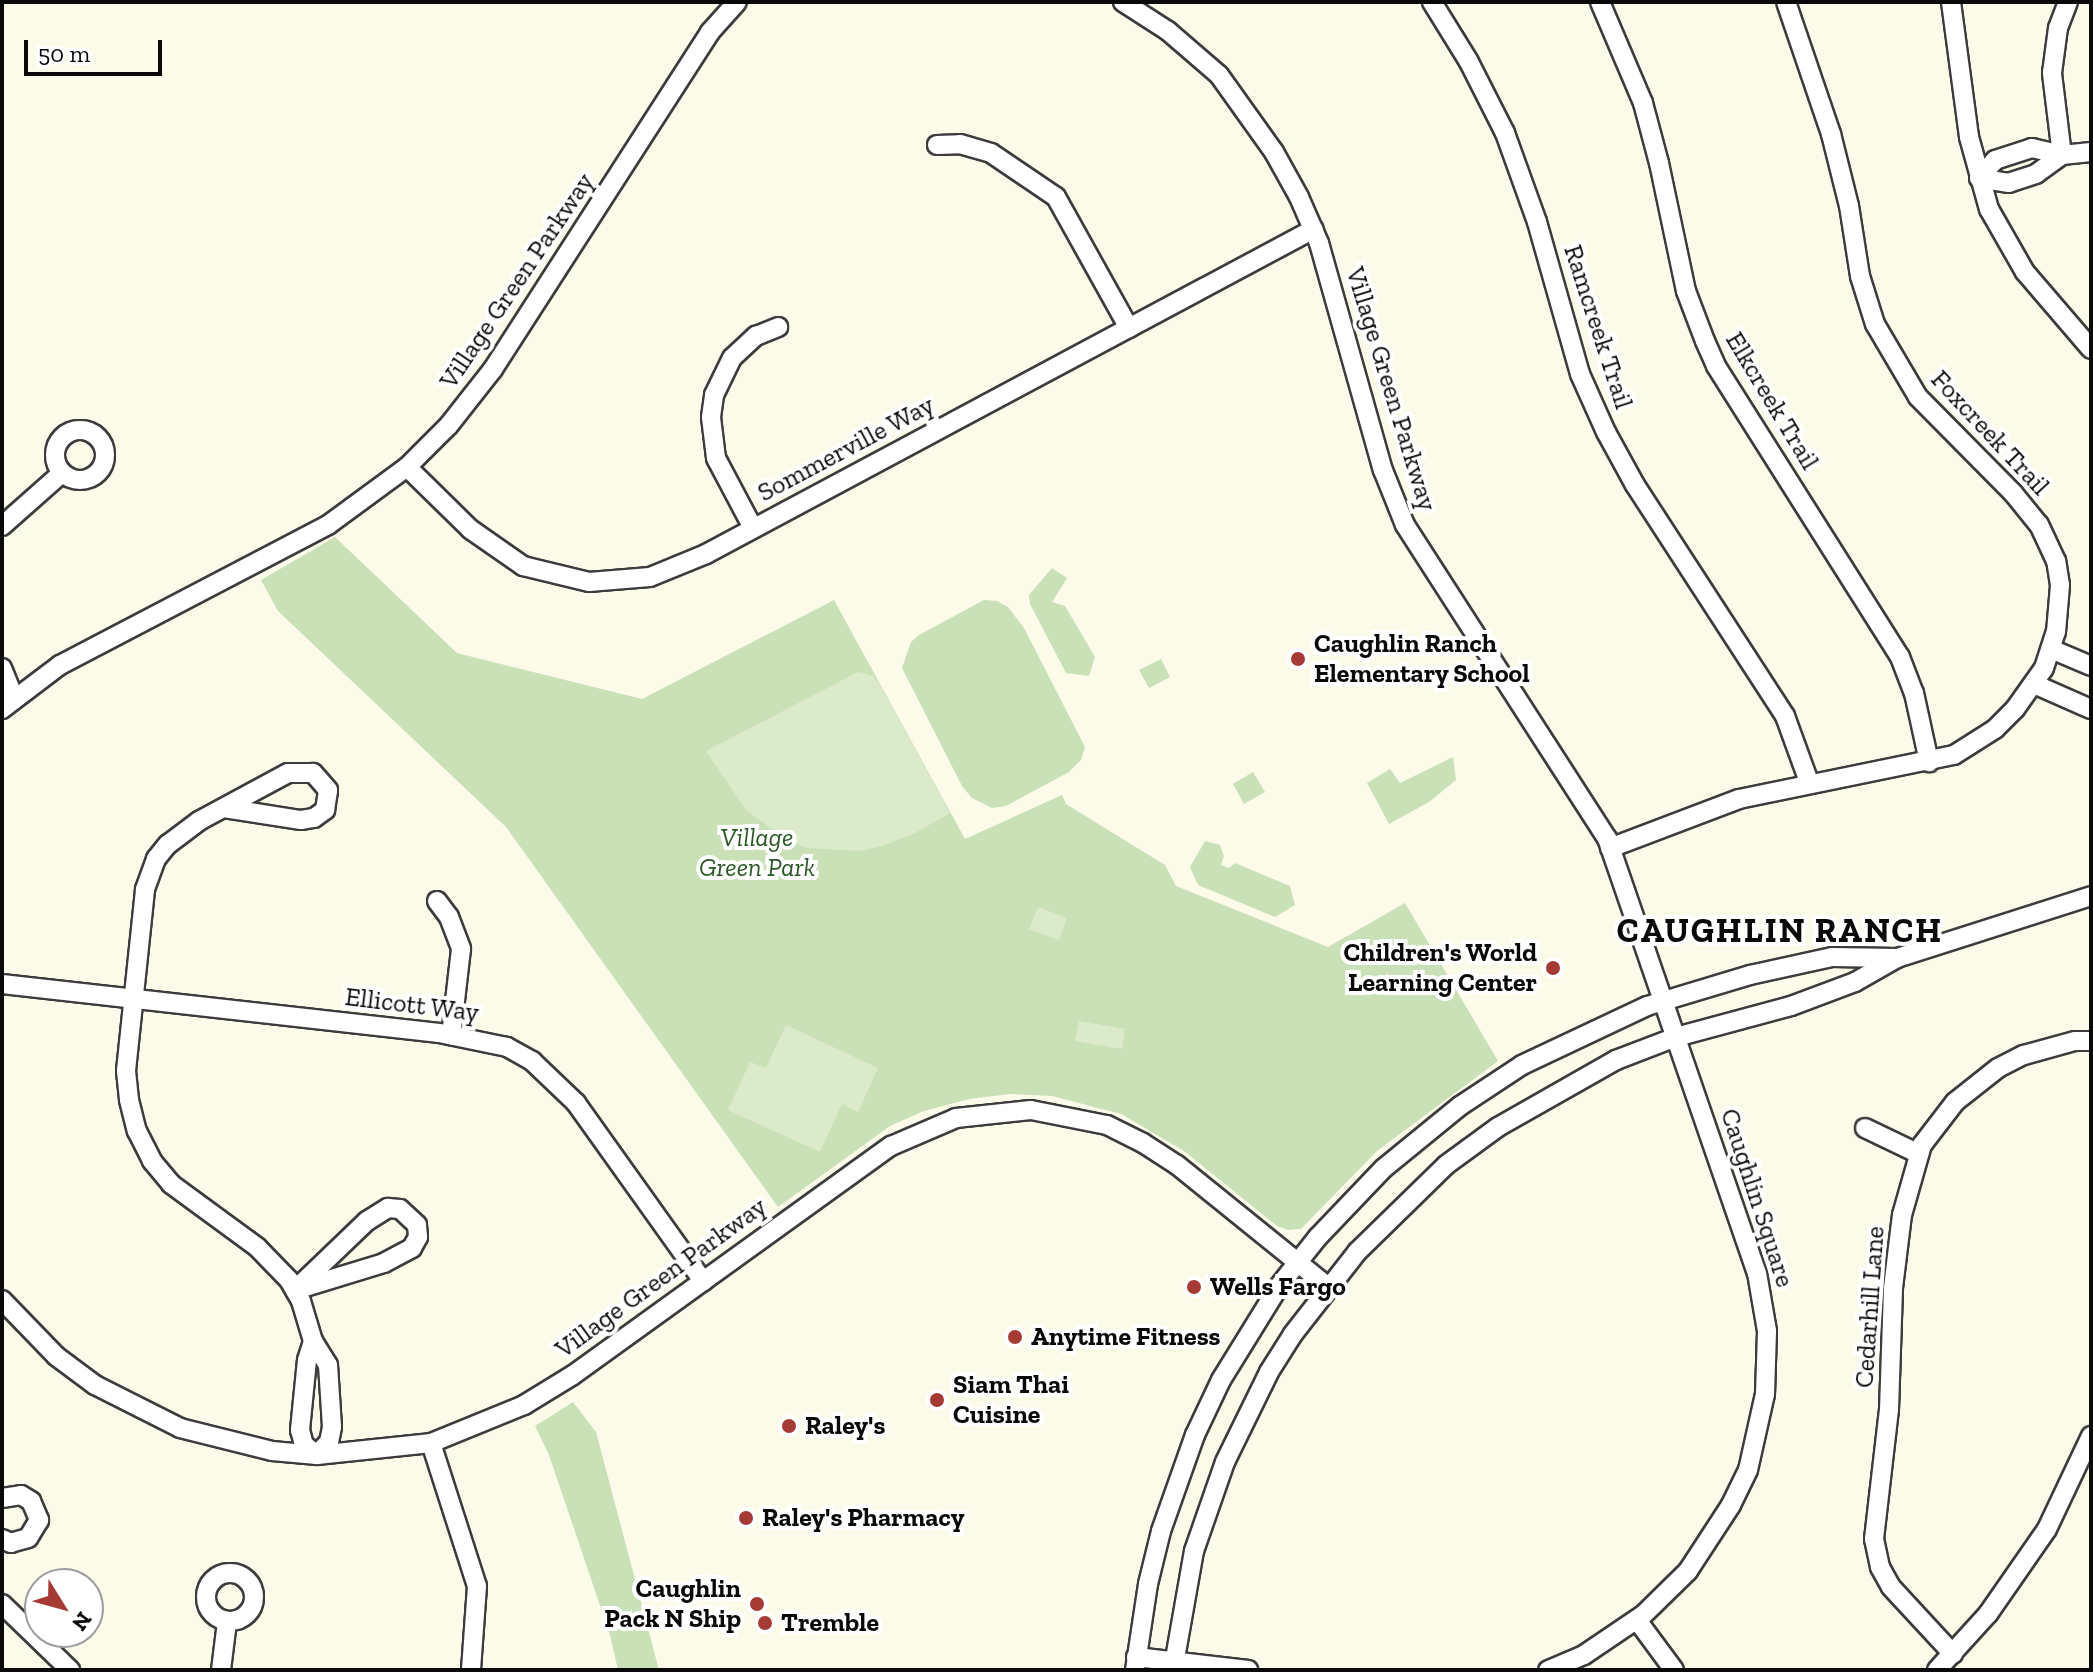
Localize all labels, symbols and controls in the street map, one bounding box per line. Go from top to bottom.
scale bar [28,24,166,74]
text: 50 m [38,39,90,68]
street label: Village Green Parkway [433,167,601,395]
street label: Ramcreek Trail [1557,241,1639,413]
street label: Village Green Parkway [1339,263,1443,515]
street label: Elkcreek Trail [1719,326,1825,476]
street label: Foxcreek Trail [1924,364,2056,502]
street label: Sommerville Way [752,389,940,509]
place label: Caughlin Ranch Elementary School [1314,628,1530,690]
marker: Caughlin Ranch Elementary School [1289,650,1307,668]
park label: Village Green Park [699,822,815,884]
district label: CAUGHLIN RANCH [1617,911,1943,951]
place label: Children's World Learning Center [1343,937,1537,998]
marker: Children's World Learning Center [1544,959,1562,977]
street label: Ellicott Way [343,981,481,1029]
street label: Caughlin Square [1713,1105,1801,1291]
street label: Village Green Parkway [549,1191,773,1365]
street label: Cedarhill Lane [1849,1225,1891,1389]
place label: Wells Fargo [1210,1271,1346,1303]
marker: Wells Fargo [1185,1278,1203,1296]
place label: Anytime Fitness [1031,1321,1221,1353]
marker: Anytime Fitness [1006,1328,1024,1346]
place label: Siam Thai Cuisine [953,1369,1069,1430]
marker: Siam Thai Cuisine [928,1391,946,1409]
place label: Raley's [805,1410,885,1442]
marker: Raley's [780,1417,798,1435]
place label: Raley's Pharmacy [762,1502,965,1534]
marker: Raley's Pharmacy [737,1509,755,1527]
north arrow [24,1568,104,1648]
place label: Caughlin Pack N Ship [604,1573,741,1634]
marker: Caughlin Pack N Ship [748,1595,766,1613]
text: N [66,1607,98,1636]
place label: Tremble [781,1607,879,1639]
marker: Tremble [756,1614,774,1632]

